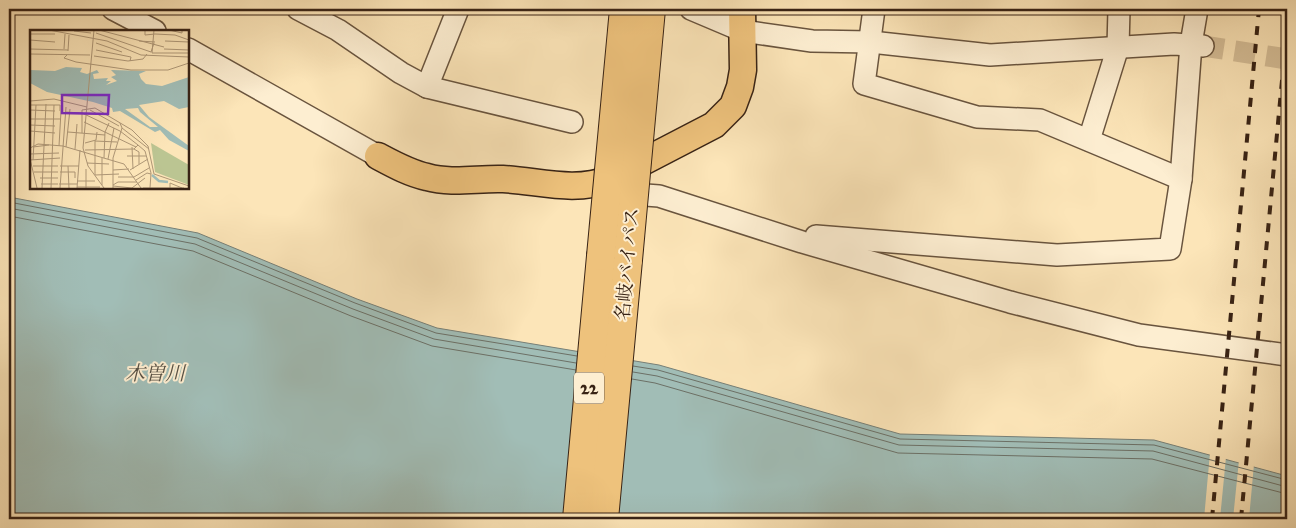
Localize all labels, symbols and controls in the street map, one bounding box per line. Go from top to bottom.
inset map [30,30,189,189]
street label: 名岐バイパス [611,206,643,322]
water label: 木曽川 [125,361,187,385]
road number: 22 [574,372,604,403]

